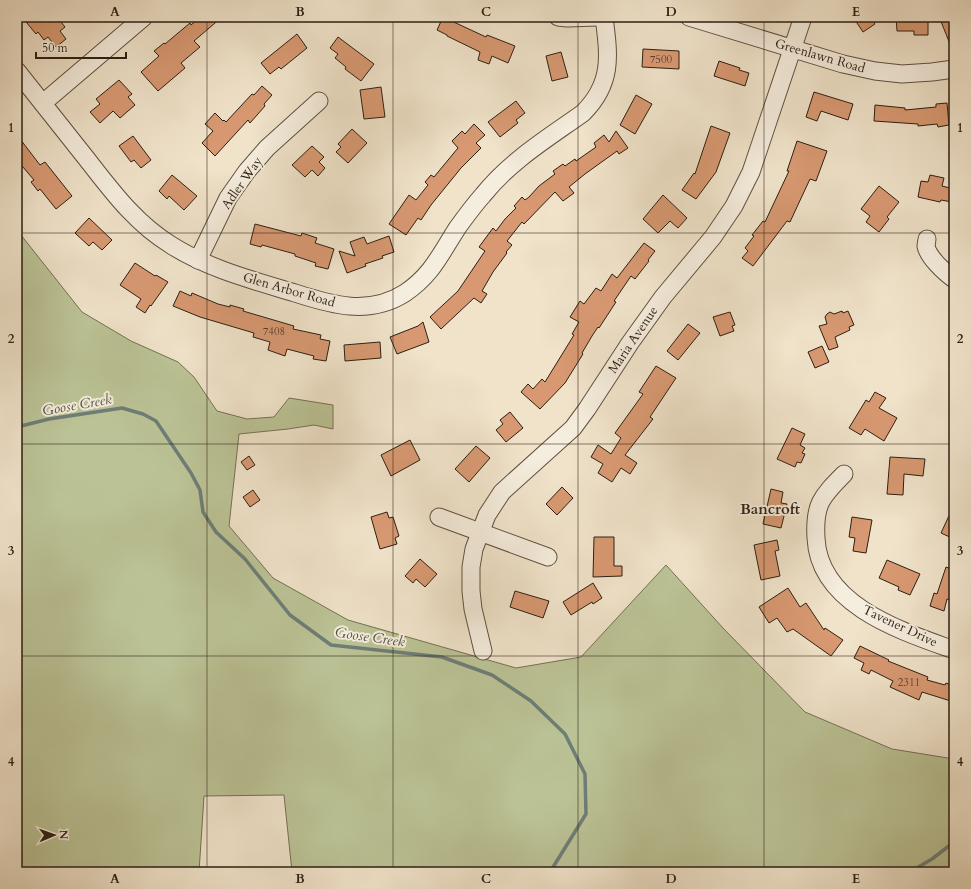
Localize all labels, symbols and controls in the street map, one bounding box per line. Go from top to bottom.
text: A [110,3,120,21]
text: B [295,3,305,21]
text: C [481,3,491,21]
text: D [665,3,677,21]
text: E [852,3,860,21]
scale bar [36,34,126,60]
street label: Greenlawn Road [773,35,867,77]
text: 50 m [42,40,69,56]
house number: 7500 [650,52,673,67]
text: 1 [8,119,14,137]
text: 1 [957,119,963,137]
street label: Adler Way [217,153,267,213]
street label: Glen Arbor Road [241,268,337,312]
street label: Maria Avenue [604,303,662,377]
house number: 7408 [263,324,285,339]
text: 2 [8,330,15,348]
text: 2 [957,330,964,348]
water label: Goose Creek [41,390,113,420]
district label: Bancroft [740,499,801,519]
text: 3 [8,542,15,560]
text: 3 [957,542,964,560]
street label: Tavener Drive [860,601,940,651]
water label: Goose Creek [334,623,406,651]
house number: 2311 [898,675,920,690]
text: 4 [8,753,15,771]
text: 4 [957,753,964,771]
north arrow [34,815,74,855]
text: N [56,830,71,840]
text: A [110,870,120,888]
text: B [295,870,305,888]
text: C [481,870,491,888]
text: D [665,870,677,888]
text: E [852,870,860,888]

